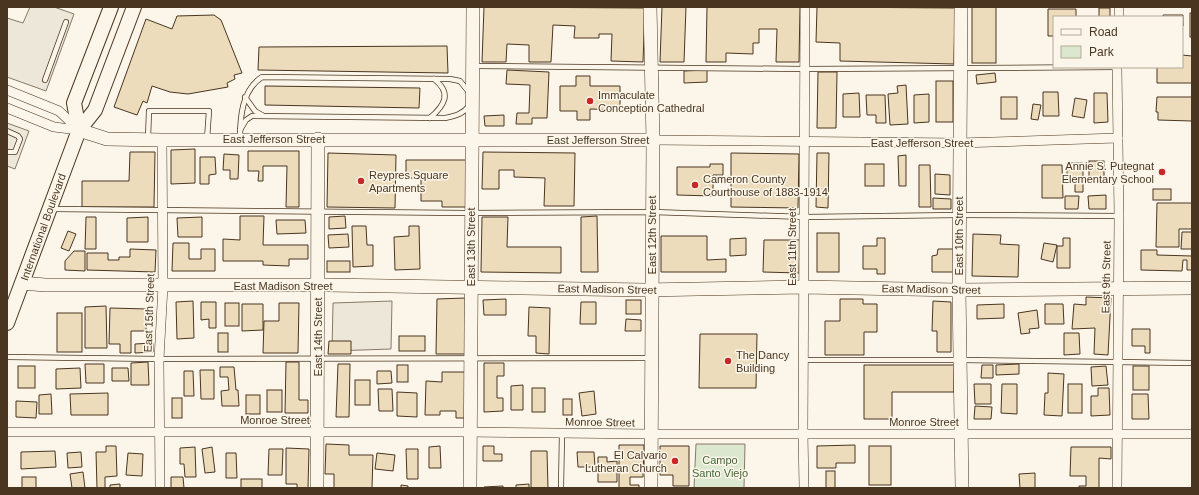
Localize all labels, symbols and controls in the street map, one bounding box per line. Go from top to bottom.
legend [1053,16,1183,68]
text: Road [1089,25,1118,39]
text: Park [1089,45,1115,59]
place label: Immaculate Conception Cathedral [598,89,704,114]
marker: Immaculate Conception Cathedral [585,96,595,106]
street label: East Jefferson Street [223,133,325,145]
street label: East Jefferson Street [547,134,649,146]
street label: East Jefferson Street [871,137,973,149]
place label: Annie S. Putegnat Elementary School [1062,160,1154,185]
marker: Annie S. Putegnat Elementary School [1157,167,1167,177]
place label: Reypres Square Apartments [369,169,449,194]
street label: International Boulevard [18,172,68,282]
place label: Cameron County Courthouse of 1883-1914 [703,173,828,198]
marker: Reypres Square Apartments [356,176,366,186]
marker: Cameron County Courthouse of 1883-1914 [690,180,700,190]
street label: East 12th Street [646,196,658,274]
street label: East 10th Street [953,197,965,275]
street label: East 13th Street [465,208,477,286]
street label: East 11th Street [786,208,798,286]
street label: East 9th Street [1099,241,1113,313]
street label: East 15th Street [142,273,156,353]
street label: East Madison Street [233,280,333,292]
street label: East Madison Street [557,282,657,296]
street label: East Madison Street [881,282,981,296]
street label: East 14th Street [312,298,324,376]
place label: The Dancy Building [736,349,790,374]
marker: The Dancy Building [723,356,733,366]
street label: Monroe Street [240,414,310,426]
street label: Monroe Street [565,415,635,429]
street label: Monroe Street [889,416,959,428]
place label: El Calvario Lutheran Church [585,449,667,474]
park label: Campo Santo Viejo [692,454,748,479]
marker: El Calvario Lutheran Church [670,456,680,466]

